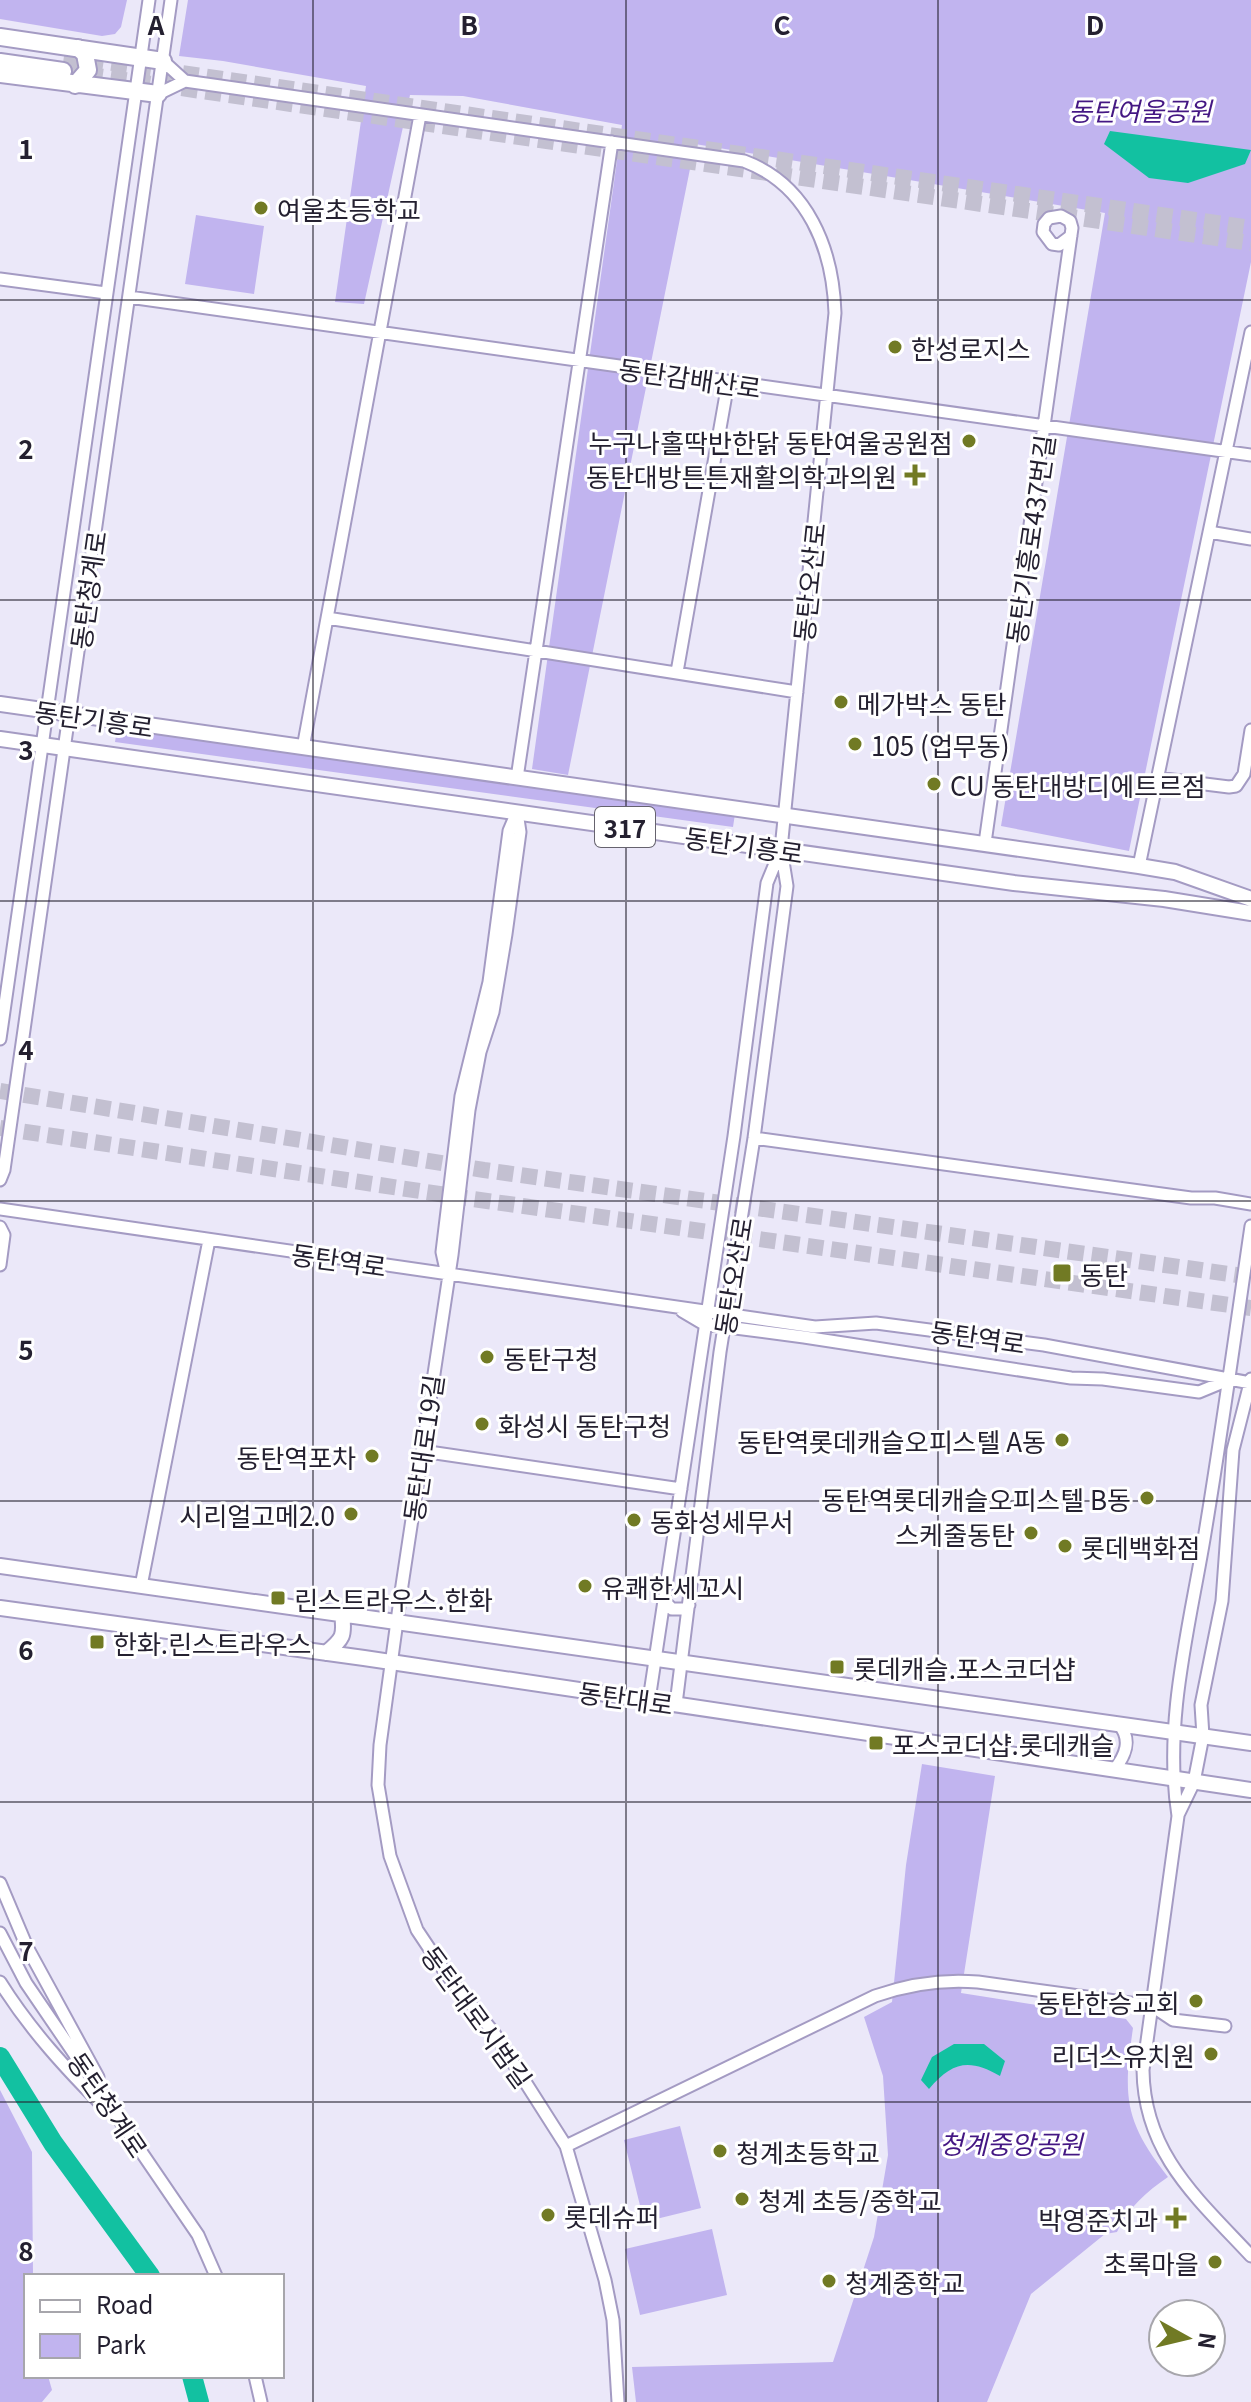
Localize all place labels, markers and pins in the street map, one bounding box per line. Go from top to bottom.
place label: 여울초등학교 [277,190,421,227]
marker: 여울초등학교 [252,199,270,217]
place label: 한성로지스 [911,329,1031,366]
marker: 한성로지스 [886,338,904,356]
place label: 누구나홀딱반한닭 동탄여울공원점 [588,423,953,460]
marker: 누구나홀딱반한닭 동탄여울공원점 [960,432,978,450]
place label: 동탄대방튼튼재활의학과의원 [586,457,897,494]
marker: 동탄대방튼튼재활의학과의원 [904,464,926,486]
place label: 메가박스 동탄 [857,684,1006,721]
marker: 메가박스 동탄 [832,693,850,711]
place label: 105 (업무동) [871,726,1009,763]
marker: 105 (업무동) [846,735,864,753]
place label: CU 동탄대방디에트르점 [950,766,1206,803]
marker: CU 동탄대방디에트르점 [925,775,943,793]
place label: 동탄 [1080,1255,1128,1292]
marker: 동탄 [1051,1262,1073,1284]
place label: 동탄구청 [503,1339,599,1376]
marker: 동탄구청 [478,1348,496,1366]
place label: 화성시 동탄구청 [498,1406,671,1443]
marker: 화성시 동탄구청 [473,1415,491,1433]
place label: 동탄역롯데캐슬오피스텔 A동 [737,1422,1046,1459]
marker: 동탄역롯데캐슬오피스텔 A동 [1053,1431,1071,1449]
place label: 동탄역포차 [236,1438,356,1475]
marker: 동탄역포차 [363,1447,381,1465]
place label: 동탄역롯데캐슬오피스텔 B동 [821,1480,1131,1517]
marker: 동탄역롯데캐슬오피스텔 B동 [1138,1489,1156,1507]
place label: 시리얼고메2.0 [179,1496,335,1533]
place label: 동화성세무서 [650,1502,794,1539]
marker: 시리얼고메2.0 [342,1505,360,1523]
marker: 동화성세무서 [625,1511,643,1529]
place label: 스케줄동탄 [895,1515,1015,1552]
marker: 스케줄동탄 [1022,1524,1040,1542]
place label: 롯데백화점 [1081,1528,1201,1565]
marker: 롯데백화점 [1056,1537,1074,1555]
place label: 유쾌한세꼬시 [601,1568,745,1605]
marker: 유쾌한세꼬시 [576,1577,594,1595]
place label: 린스트라우스.한화 [294,1580,493,1617]
marker: 린스트라우스.한화 [269,1589,287,1607]
place label: 한화.린스트라우스 [113,1624,312,1661]
marker: 한화.린스트라우스 [88,1633,106,1651]
place label: 롯데캐슬.포스코더샵 [853,1649,1076,1686]
marker: 롯데캐슬.포스코더샵 [828,1658,846,1676]
place label: 포스코더샵.롯데캐슬 [892,1725,1115,1762]
marker: 포스코더샵.롯데캐슬 [867,1734,885,1752]
place label: 동탄한승교회 [1036,1983,1180,2020]
marker: 동탄한승교회 [1187,1992,1205,2010]
place label: 리더스유치원 [1051,2036,1195,2073]
marker: 리더스유치원 [1202,2045,1220,2063]
place label: 청계초등학교 [736,2133,880,2170]
marker: 청계초등학교 [711,2142,729,2160]
place label: 청계 초등/중학교 [758,2181,941,2218]
marker: 청계 초등/중학교 [733,2190,751,2208]
place label: 롯데슈퍼 [564,2197,660,2234]
place label: 박영준치과 [1038,2200,1158,2237]
marker: 롯데슈퍼 [539,2206,557,2224]
marker: 박영준치과 [1165,2207,1187,2229]
place label: 초록마을 [1103,2244,1199,2281]
marker: 초록마을 [1206,2253,1224,2271]
place label: 청계중학교 [845,2263,965,2300]
marker: 청계중학교 [820,2272,838,2290]

